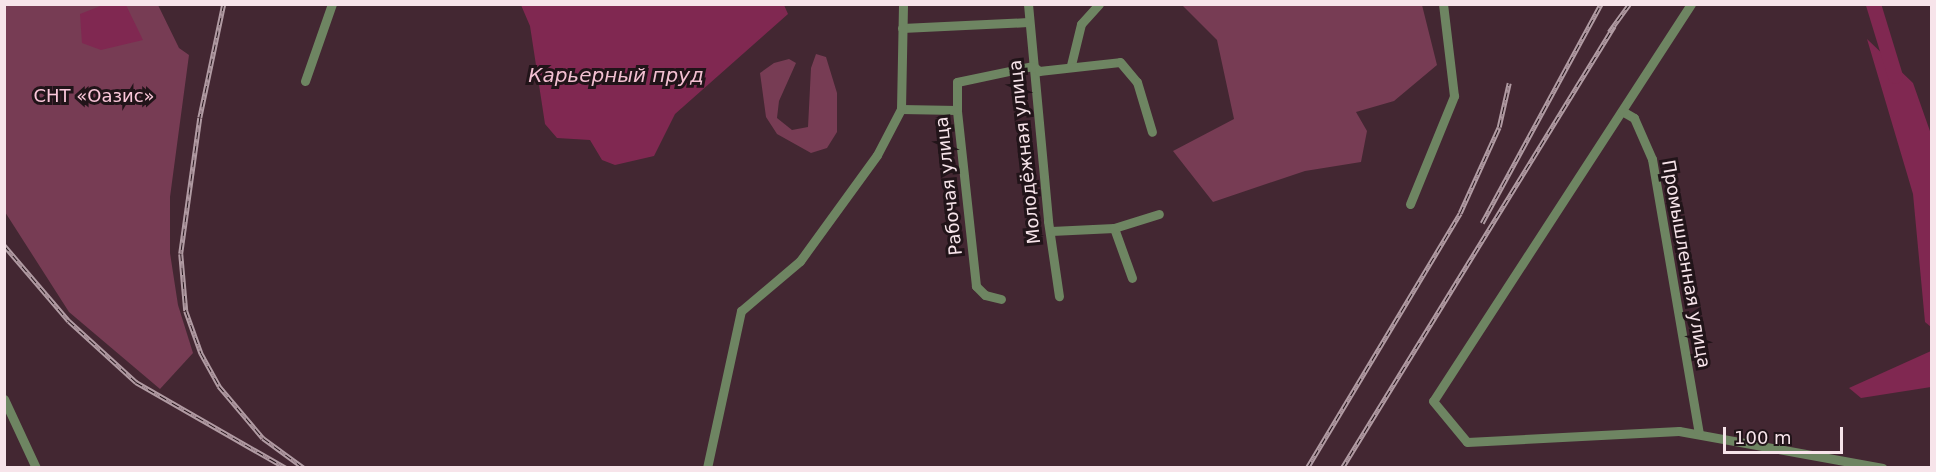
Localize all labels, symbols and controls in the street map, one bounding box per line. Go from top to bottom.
street label: Молодёжная улица [1005,59,1045,245]
water label: Карьерный пруд [528,63,704,87]
park label: СНТ «Оазис» [33,85,155,107]
street label: Рабочая улица [931,116,967,256]
street label: Промышленная улица [1657,158,1715,370]
scale bar [1726,415,1846,453]
text: 100 m [1734,427,1792,448]

